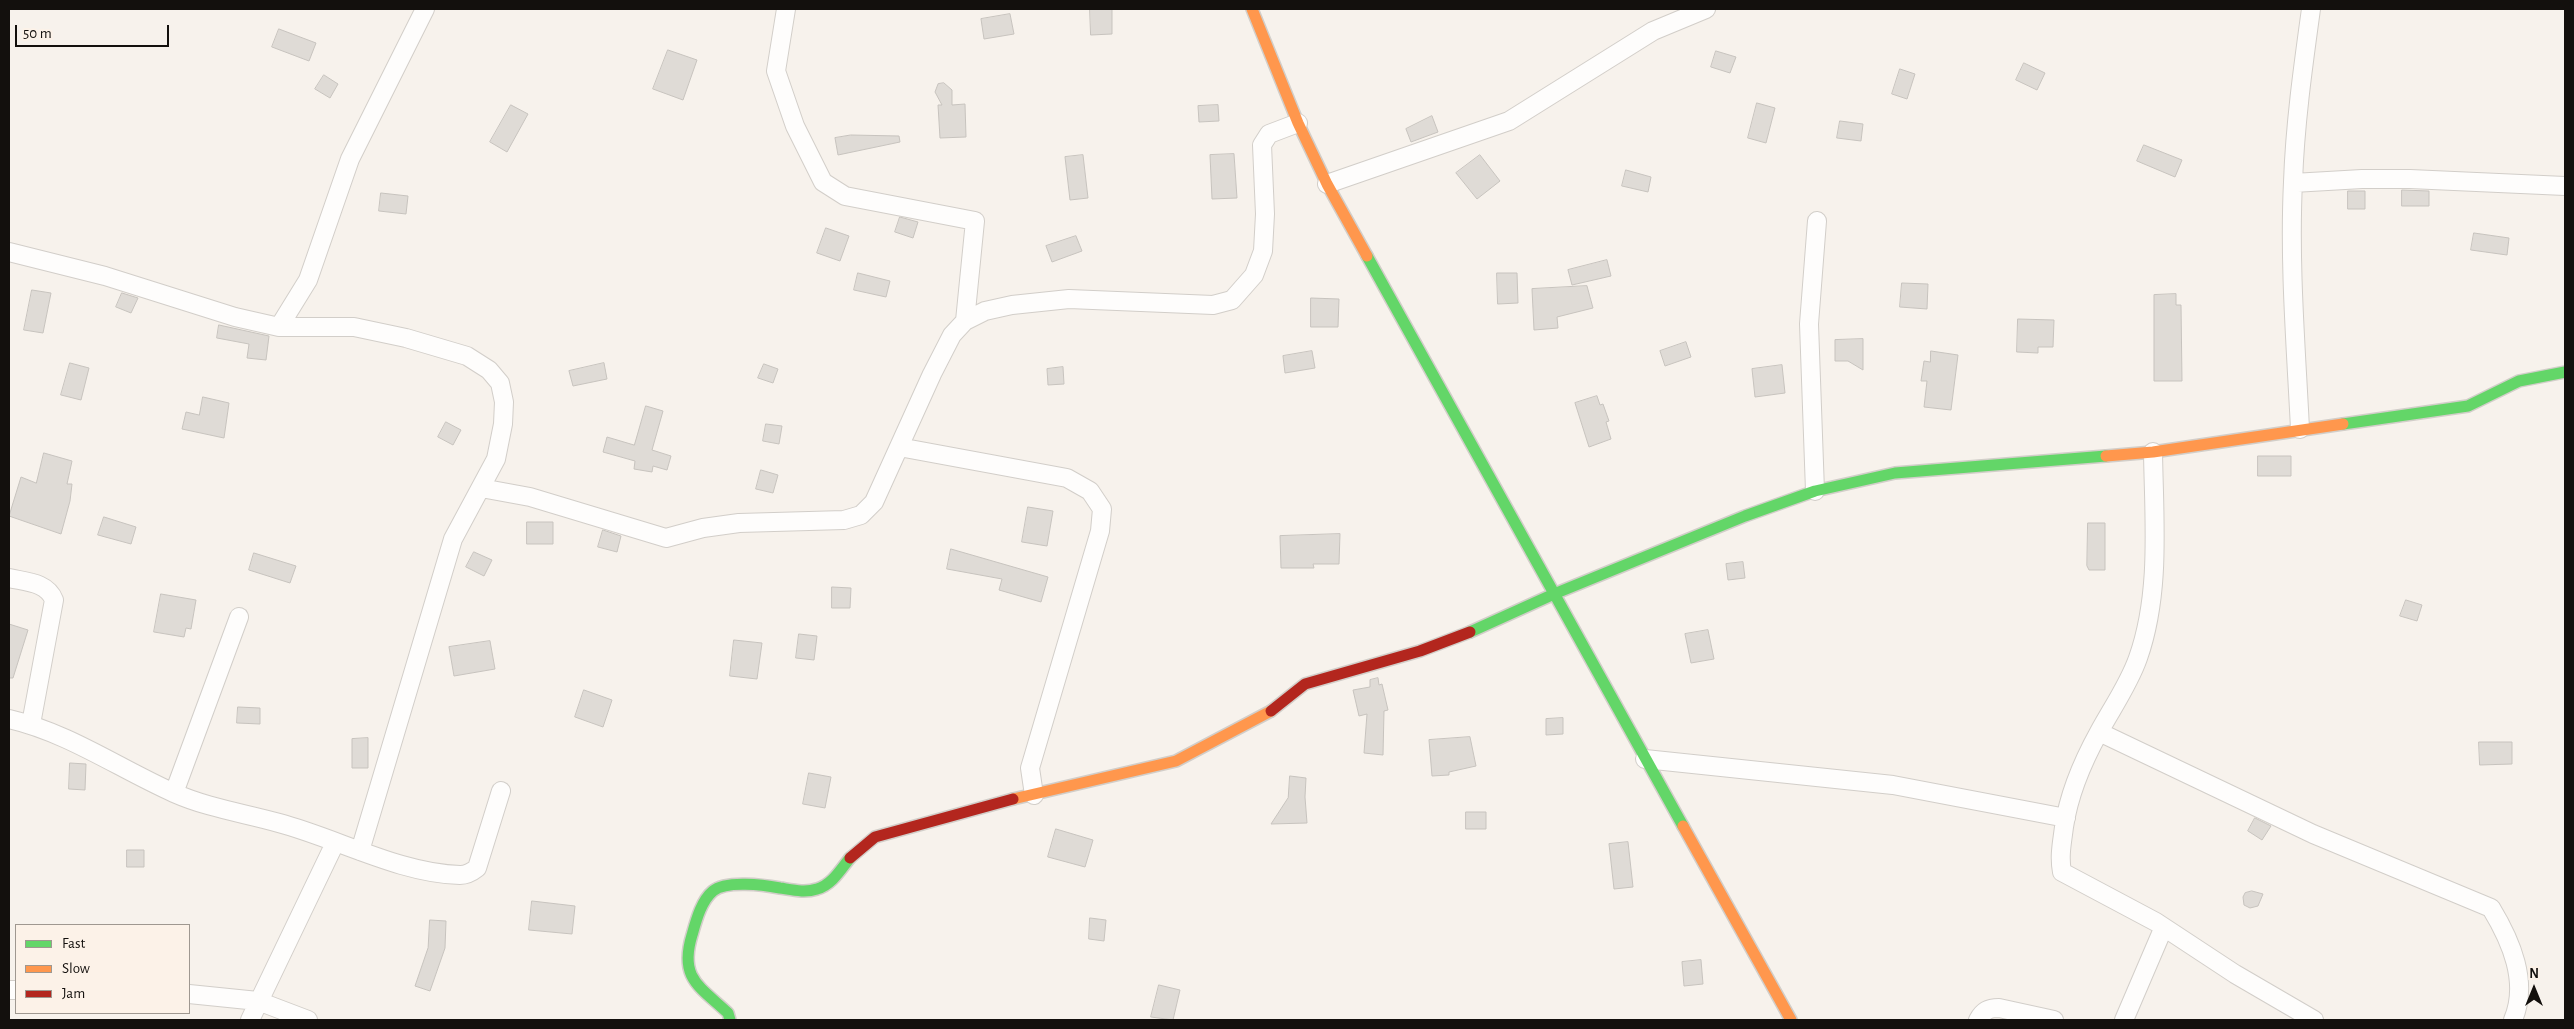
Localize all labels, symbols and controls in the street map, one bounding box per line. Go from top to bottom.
scale bar [18,15,171,47]
text: 50 m [23,26,52,41]
legend [15,924,190,1014]
text: Fast [62,936,85,951]
text: Slow [62,961,90,976]
north arrow [2509,964,2559,1014]
text: N [2529,967,2539,981]
text: Jam [62,986,85,1001]

